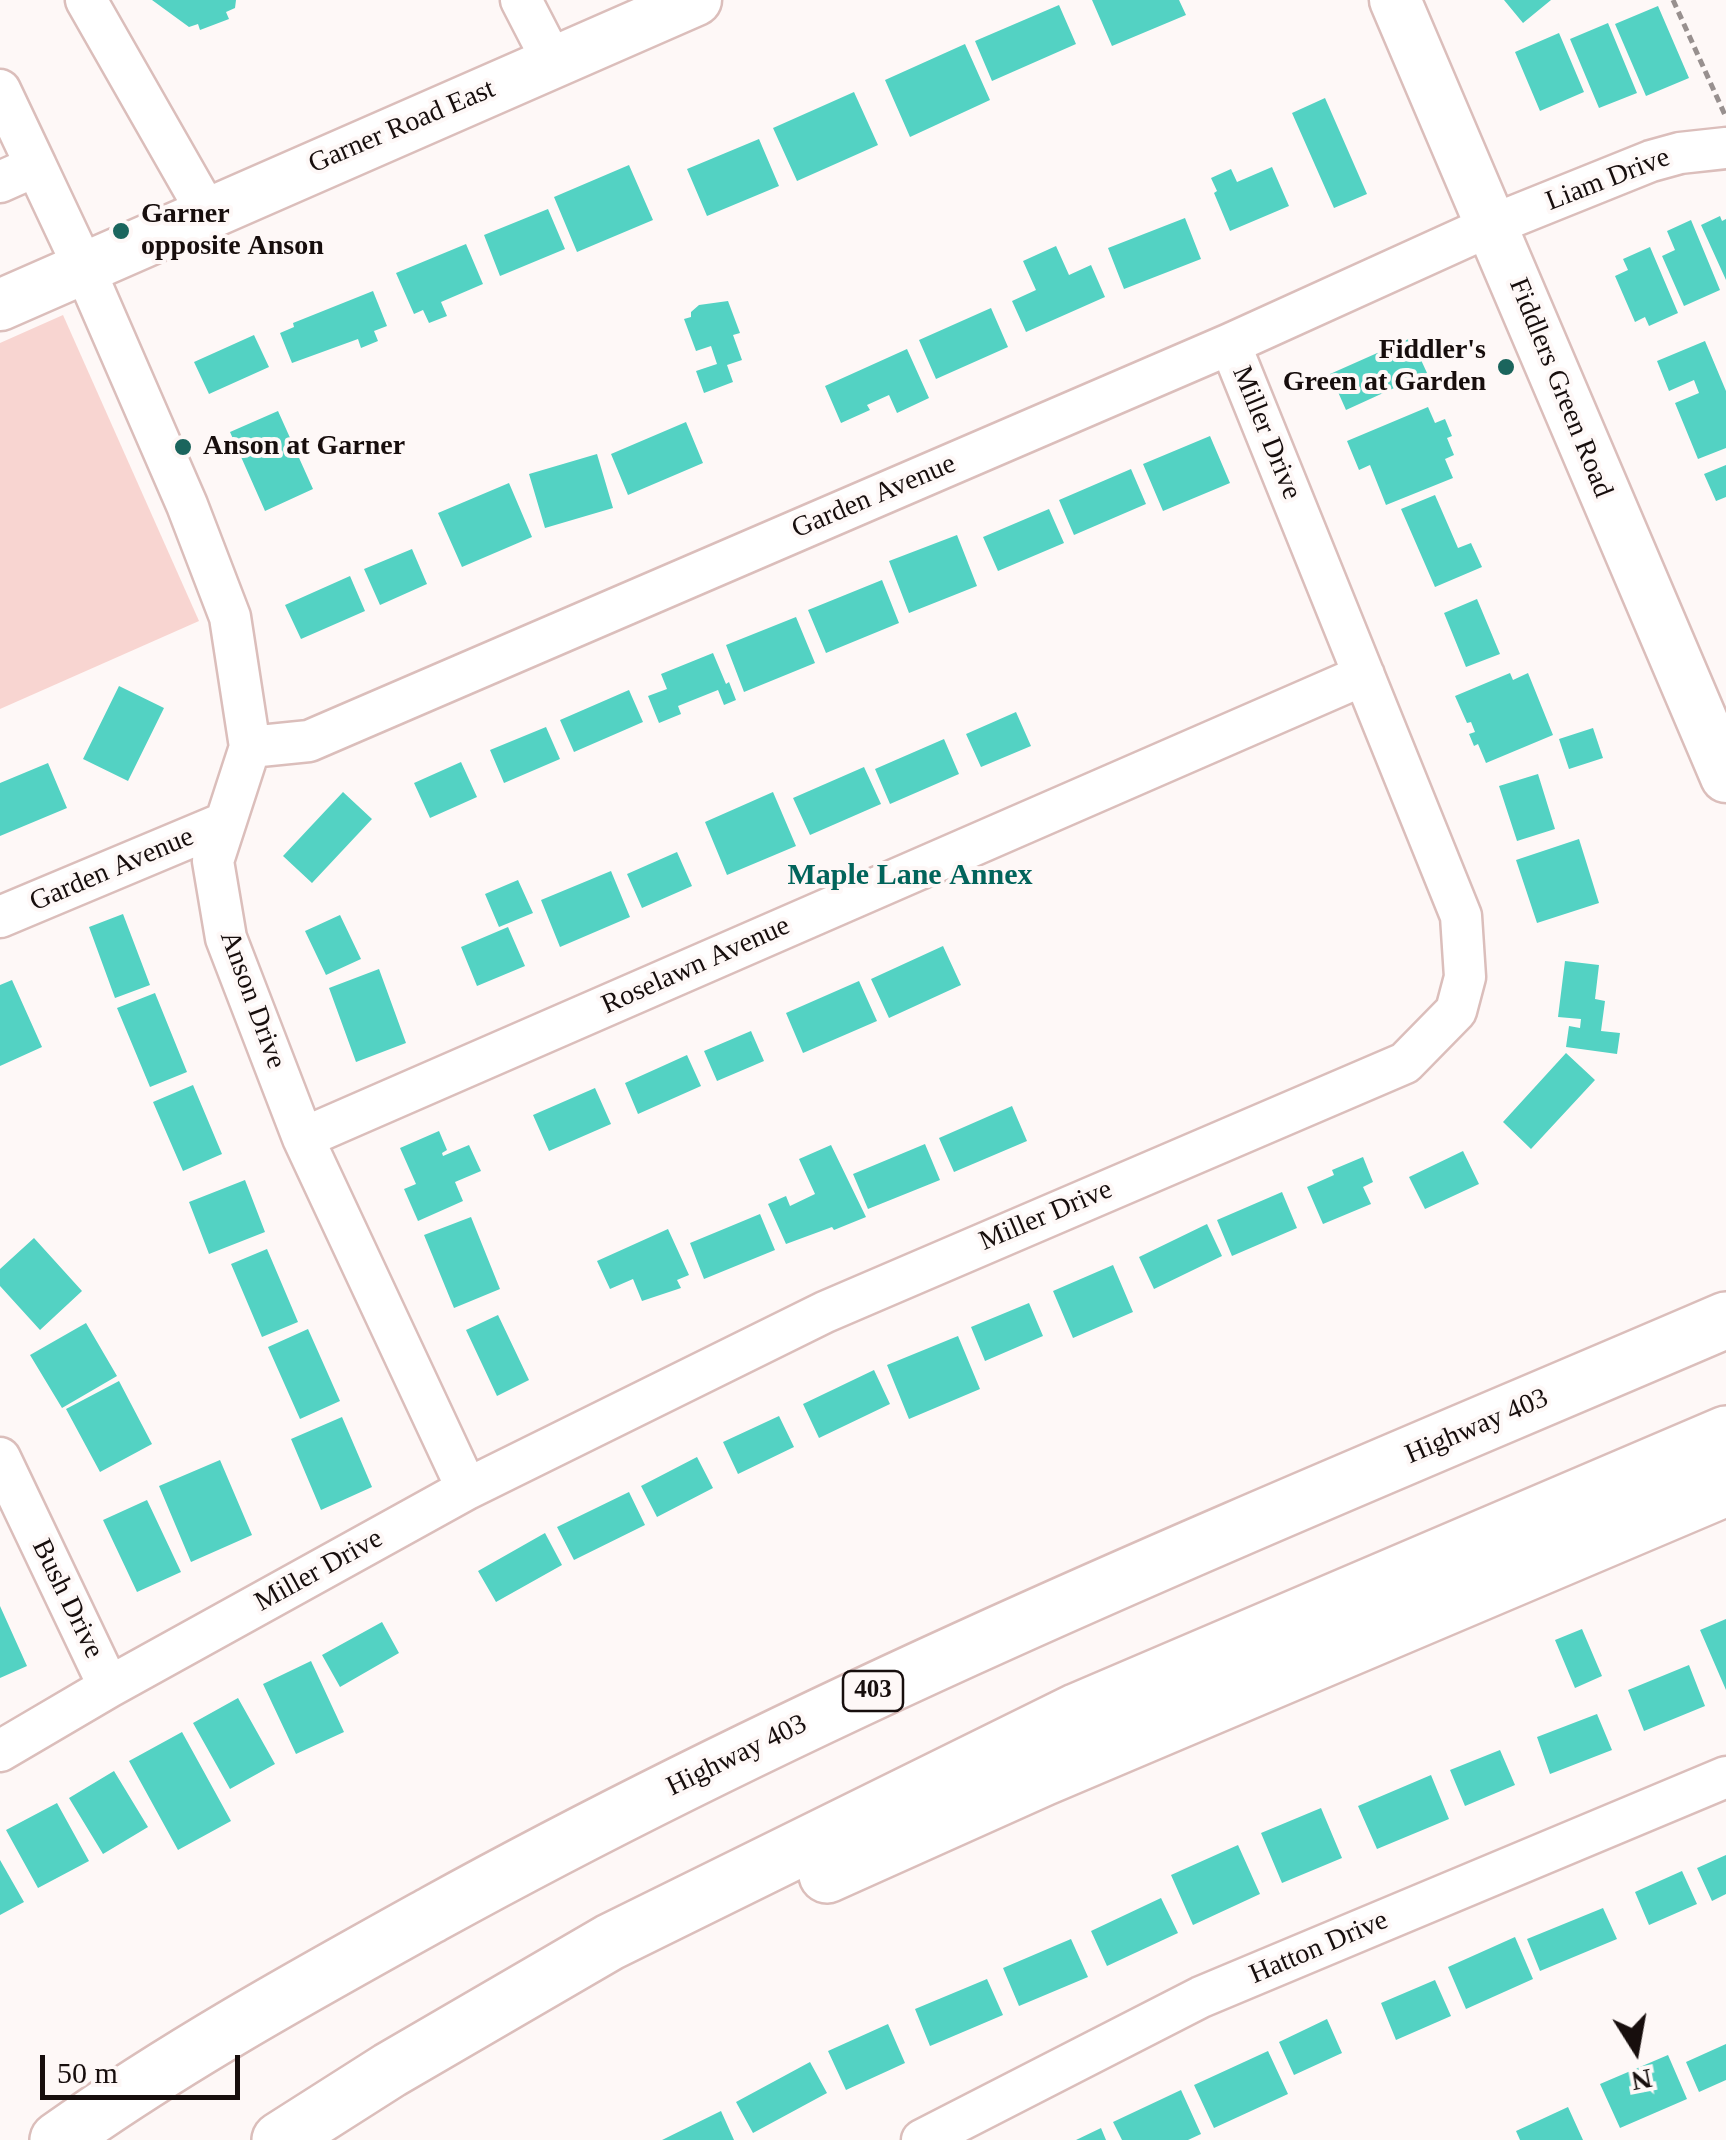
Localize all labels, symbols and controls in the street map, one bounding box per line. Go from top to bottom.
street label: Garner Road East [304,73,500,181]
street label: Liam Drive [1541,141,1675,219]
place label: Garner opposite Anson [141,198,324,264]
marker: Garner opposite Anson [110,220,132,242]
street label: Fiddlers Green Road [1501,274,1619,502]
place label: Fiddler's Green at Garden [1283,334,1486,400]
marker: Fiddler's Green at Garden [1495,356,1517,378]
street label: Miller Drive [1224,361,1308,505]
place label: Anson at Garner [203,430,405,464]
marker: Anson at Garner [172,436,194,458]
street label: Garden Avenue [787,447,961,547]
street label: Garden Avenue [25,820,199,920]
district label: Maple Lane Annex [787,858,1033,894]
street label: Roselawn Avenue [597,909,795,1023]
street label: Anson Drive [212,927,292,1073]
street label: Miller Drive [975,1173,1117,1259]
street label: Highway 403 [1401,1382,1553,1472]
street label: Miller Drive [249,1522,389,1620]
street label: Bush Drive [24,1534,110,1664]
road number: 403 [843,1671,903,1711]
street label: Highway 403 [661,1708,813,1804]
street label: Hatton Drive [1245,1904,1393,1992]
north arrow [1586,2000,1686,2100]
scale bar [45,2035,245,2097]
text: 50 m [57,2056,118,2089]
text: N [1629,2063,1655,2097]

